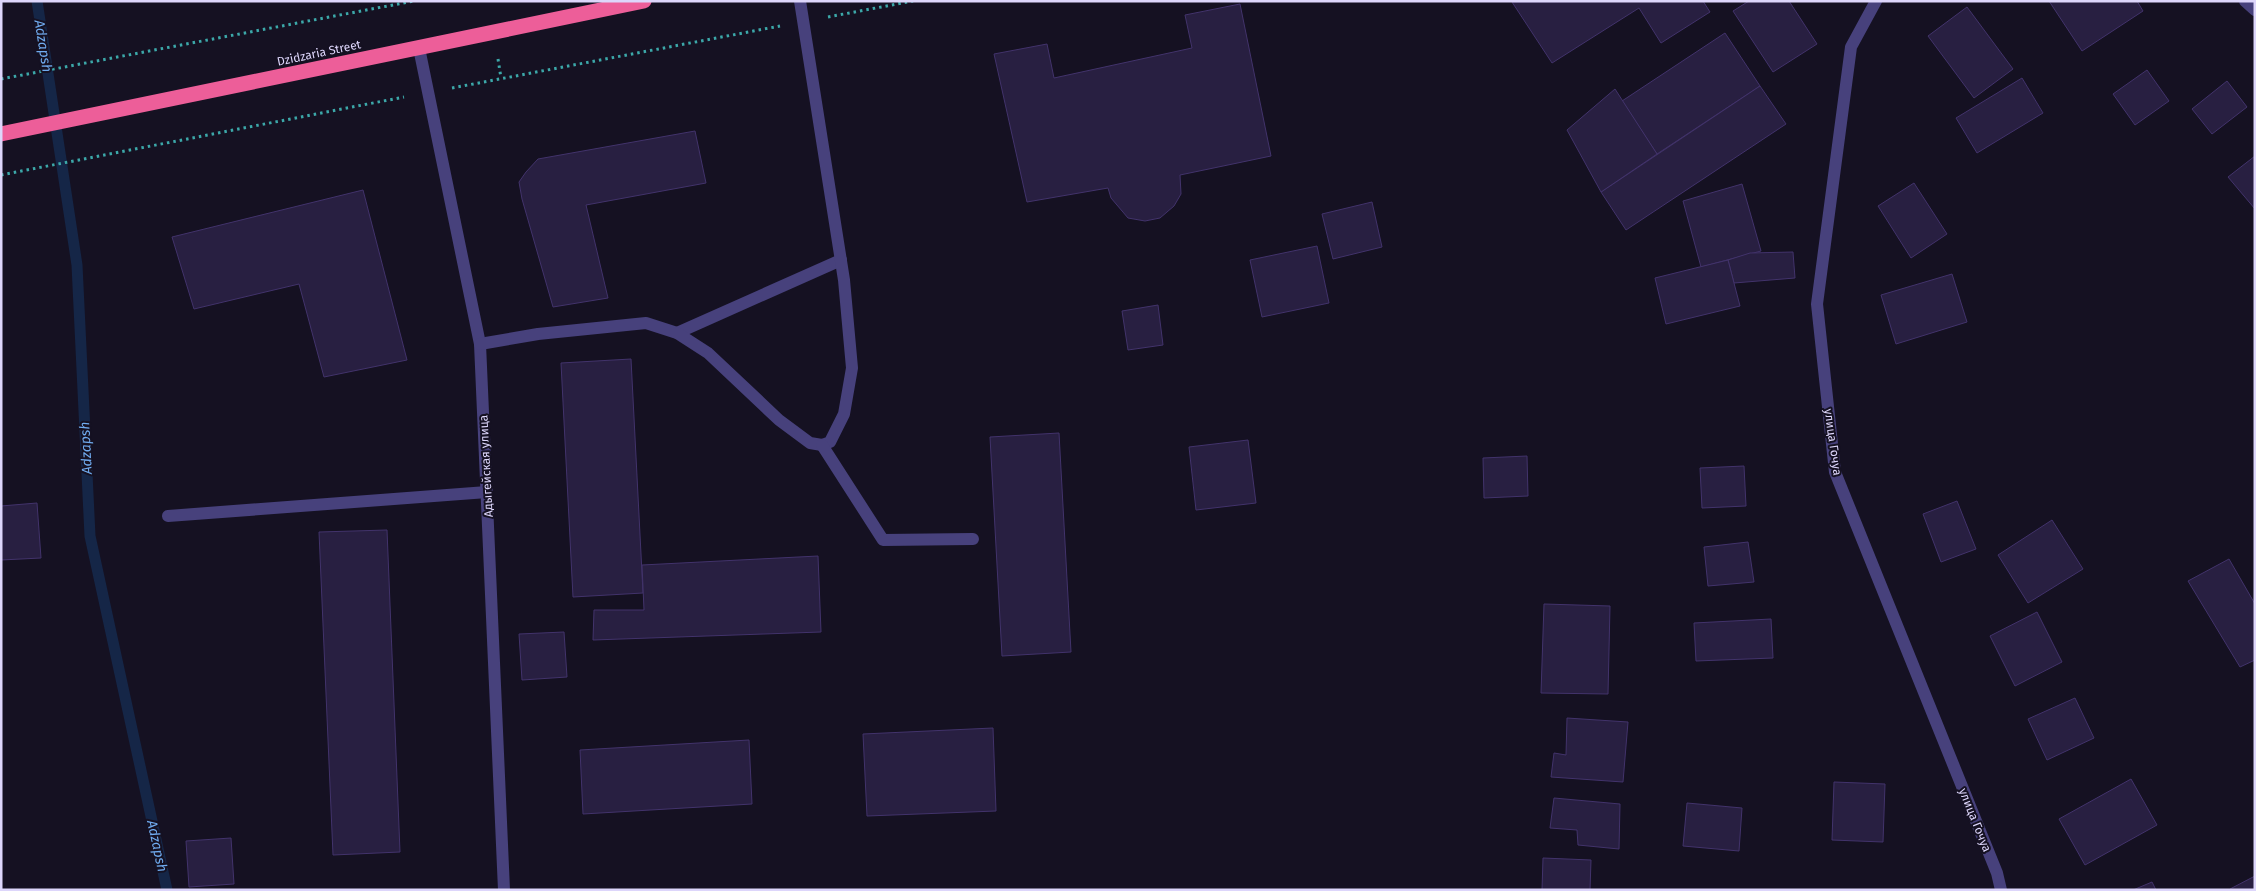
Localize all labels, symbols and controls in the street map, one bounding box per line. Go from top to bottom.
water label: Adzapsh [30,18,56,73]
street label: Dzidzaria Street [276,37,363,69]
street label: улица Гочуа [1821,408,1845,476]
street label: Адыгейская улица [476,414,496,518]
water label: Adzapsh [76,421,96,476]
street label: улица Гочуа [1956,786,1994,854]
water label: Adzapsh [143,817,171,874]

